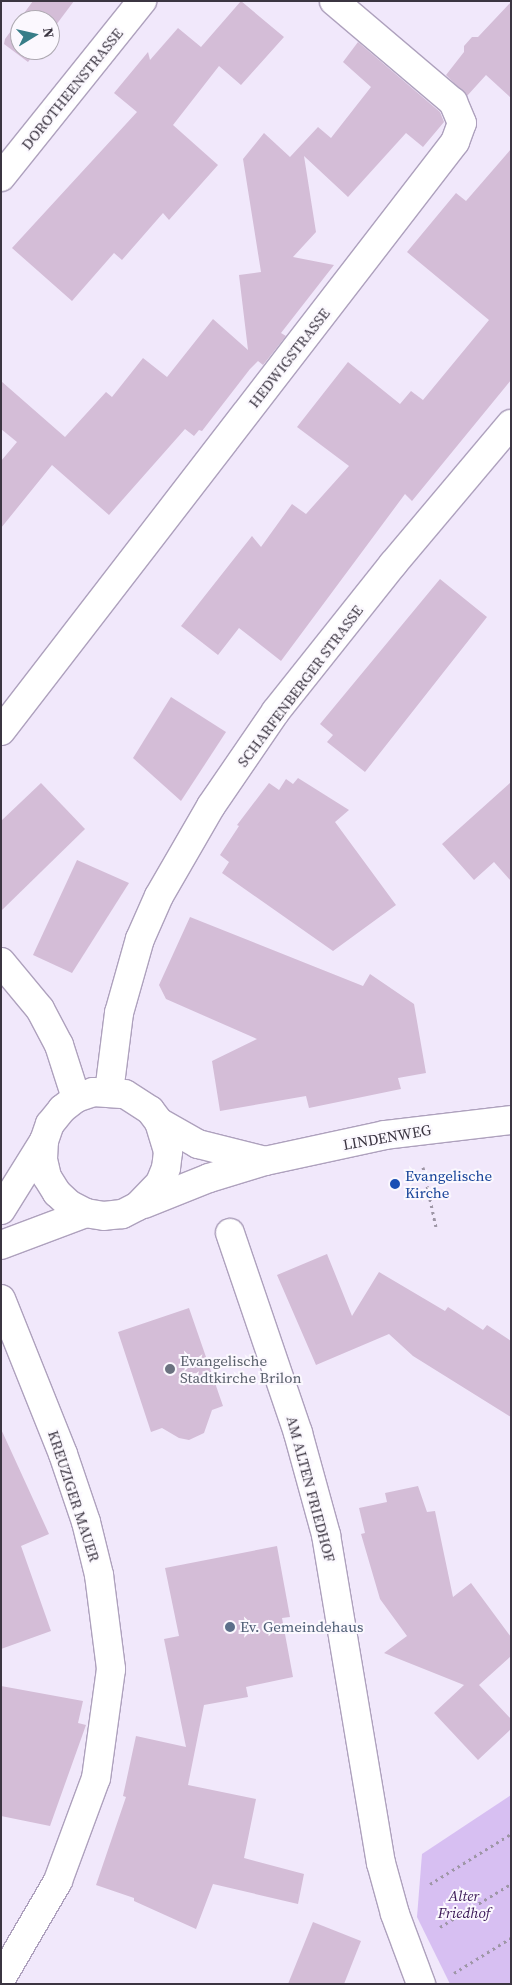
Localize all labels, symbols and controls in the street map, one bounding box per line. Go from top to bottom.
north arrow [10,10,60,60]
street label: DOROTHEENSTRASSE [17,25,127,153]
street label: HEDWIGSTRASSE [245,305,333,411]
street label: SCHARFENBERGER STRASSE [233,602,367,770]
street label: LINDENWEG [342,1120,432,1154]
place label: Evangelische Kirche [405,1166,492,1201]
marker: Evangelische Kirche [389,1178,401,1190]
place label: Evangelische Stadtkirche Brilon [180,1351,302,1386]
marker: Evangelische Stadtkirche Brilon [164,1363,176,1375]
street label: AM ALTEN FRIEDHOF [283,1414,339,1564]
street label: KREUZIGER MAUER [44,1428,104,1564]
place label: Ev. Gemeindehaus [240,1618,363,1636]
marker: Ev. Gemeindehaus [224,1621,236,1633]
park label: Alter Friedhof [438,1886,490,1921]

